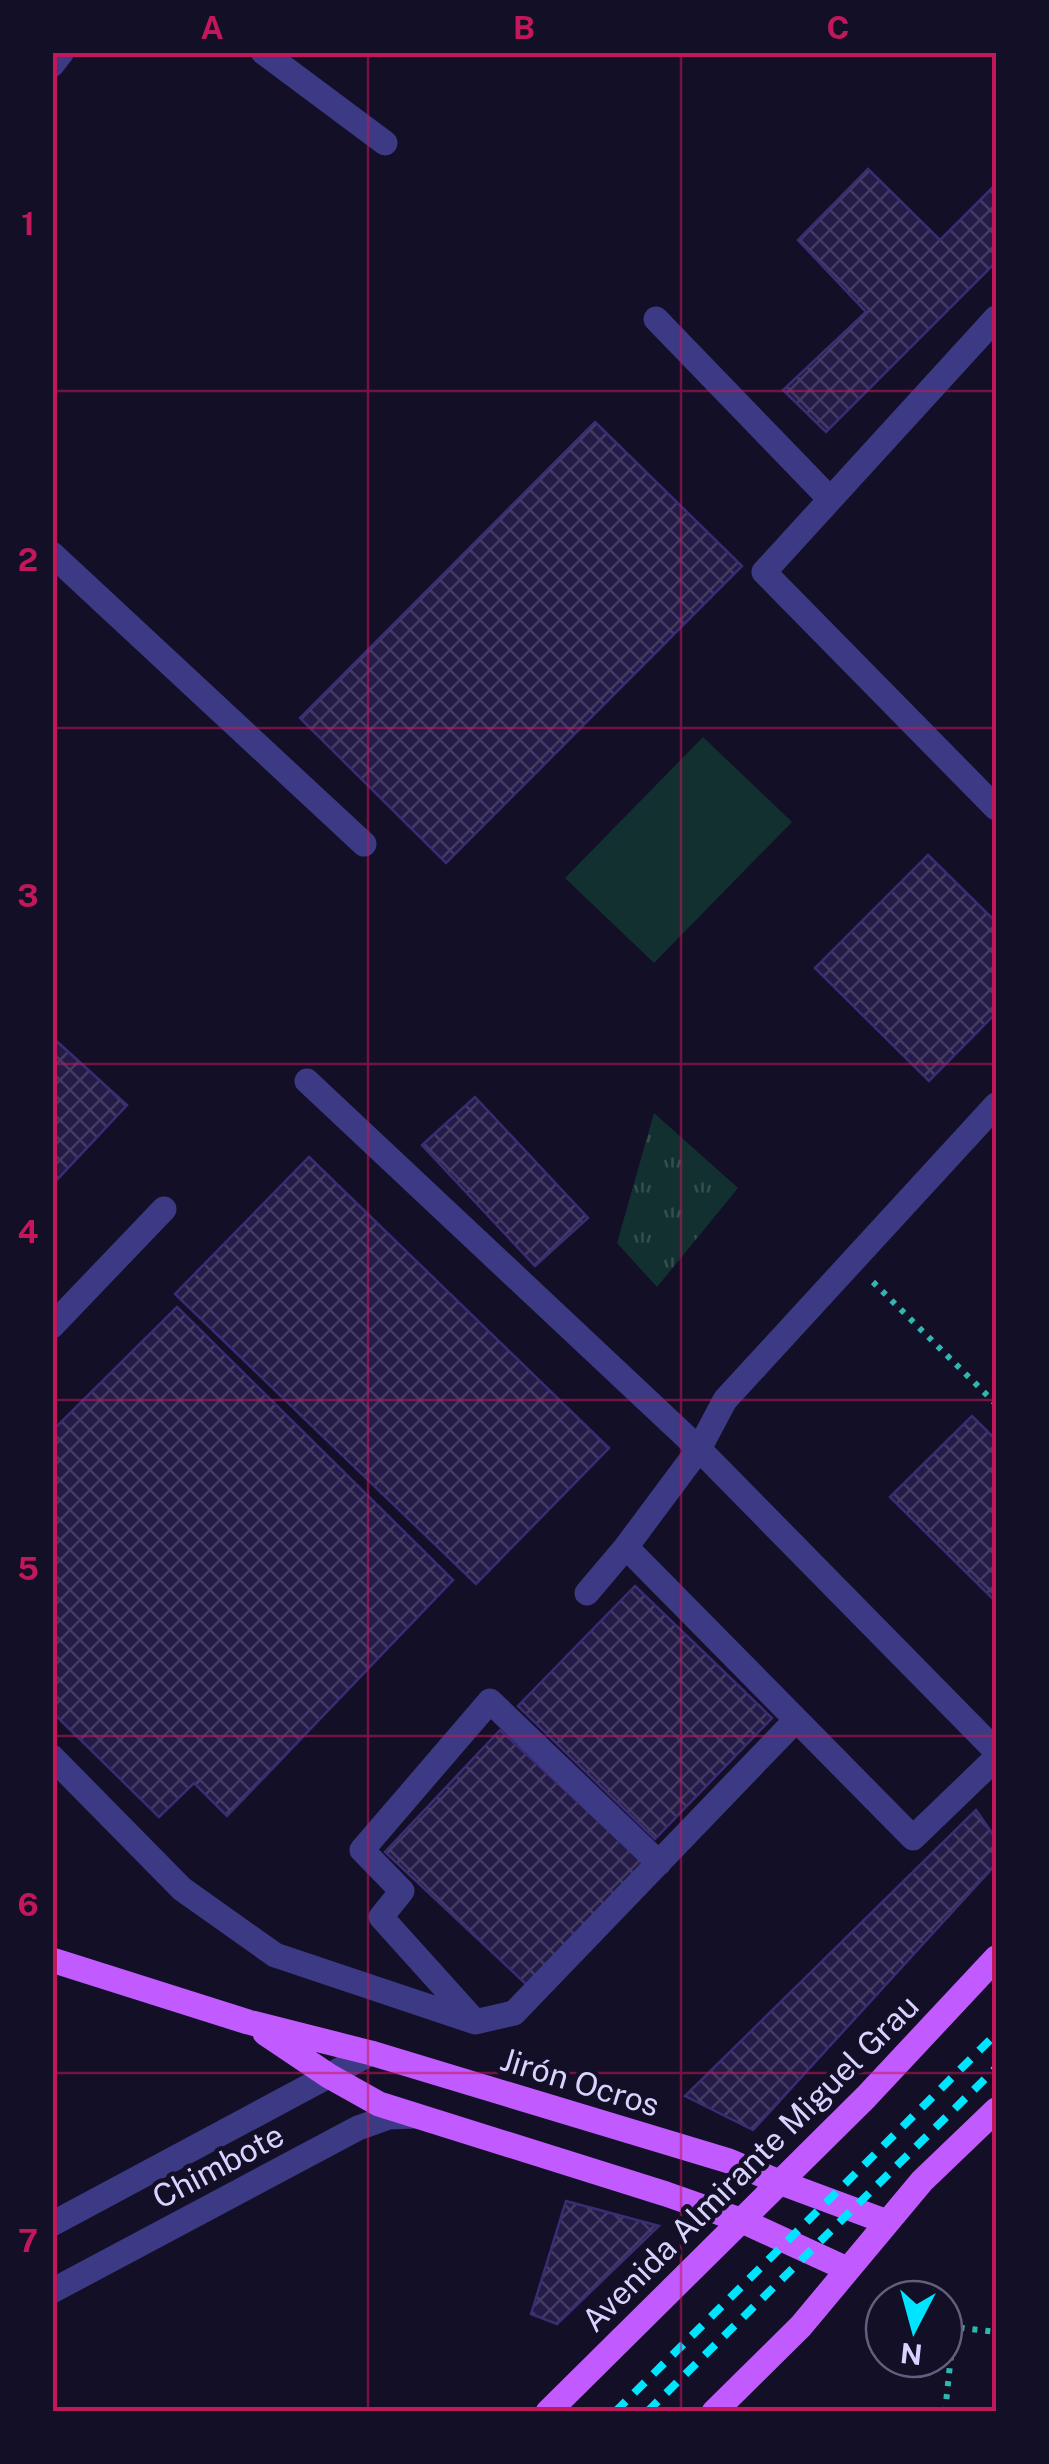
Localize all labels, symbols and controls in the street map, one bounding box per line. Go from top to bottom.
text: A [200,9,224,46]
text: B [513,9,535,46]
text: C [827,9,849,46]
text: 1 [21,205,35,242]
text: 2 [18,541,38,578]
text: 3 [17,877,39,914]
text: 4 [18,1213,39,1250]
text: 5 [17,1550,39,1587]
text: 6 [17,1886,39,1923]
street label: Avenida Almirante Miguel Grau [574,1987,926,2339]
street label: Jirón Ocros [496,2040,664,2124]
street label: Chimbote [146,2116,290,2216]
text: 7 [18,2222,38,2259]
north arrow [864,2279,964,2379]
text: N [899,2337,924,2372]

